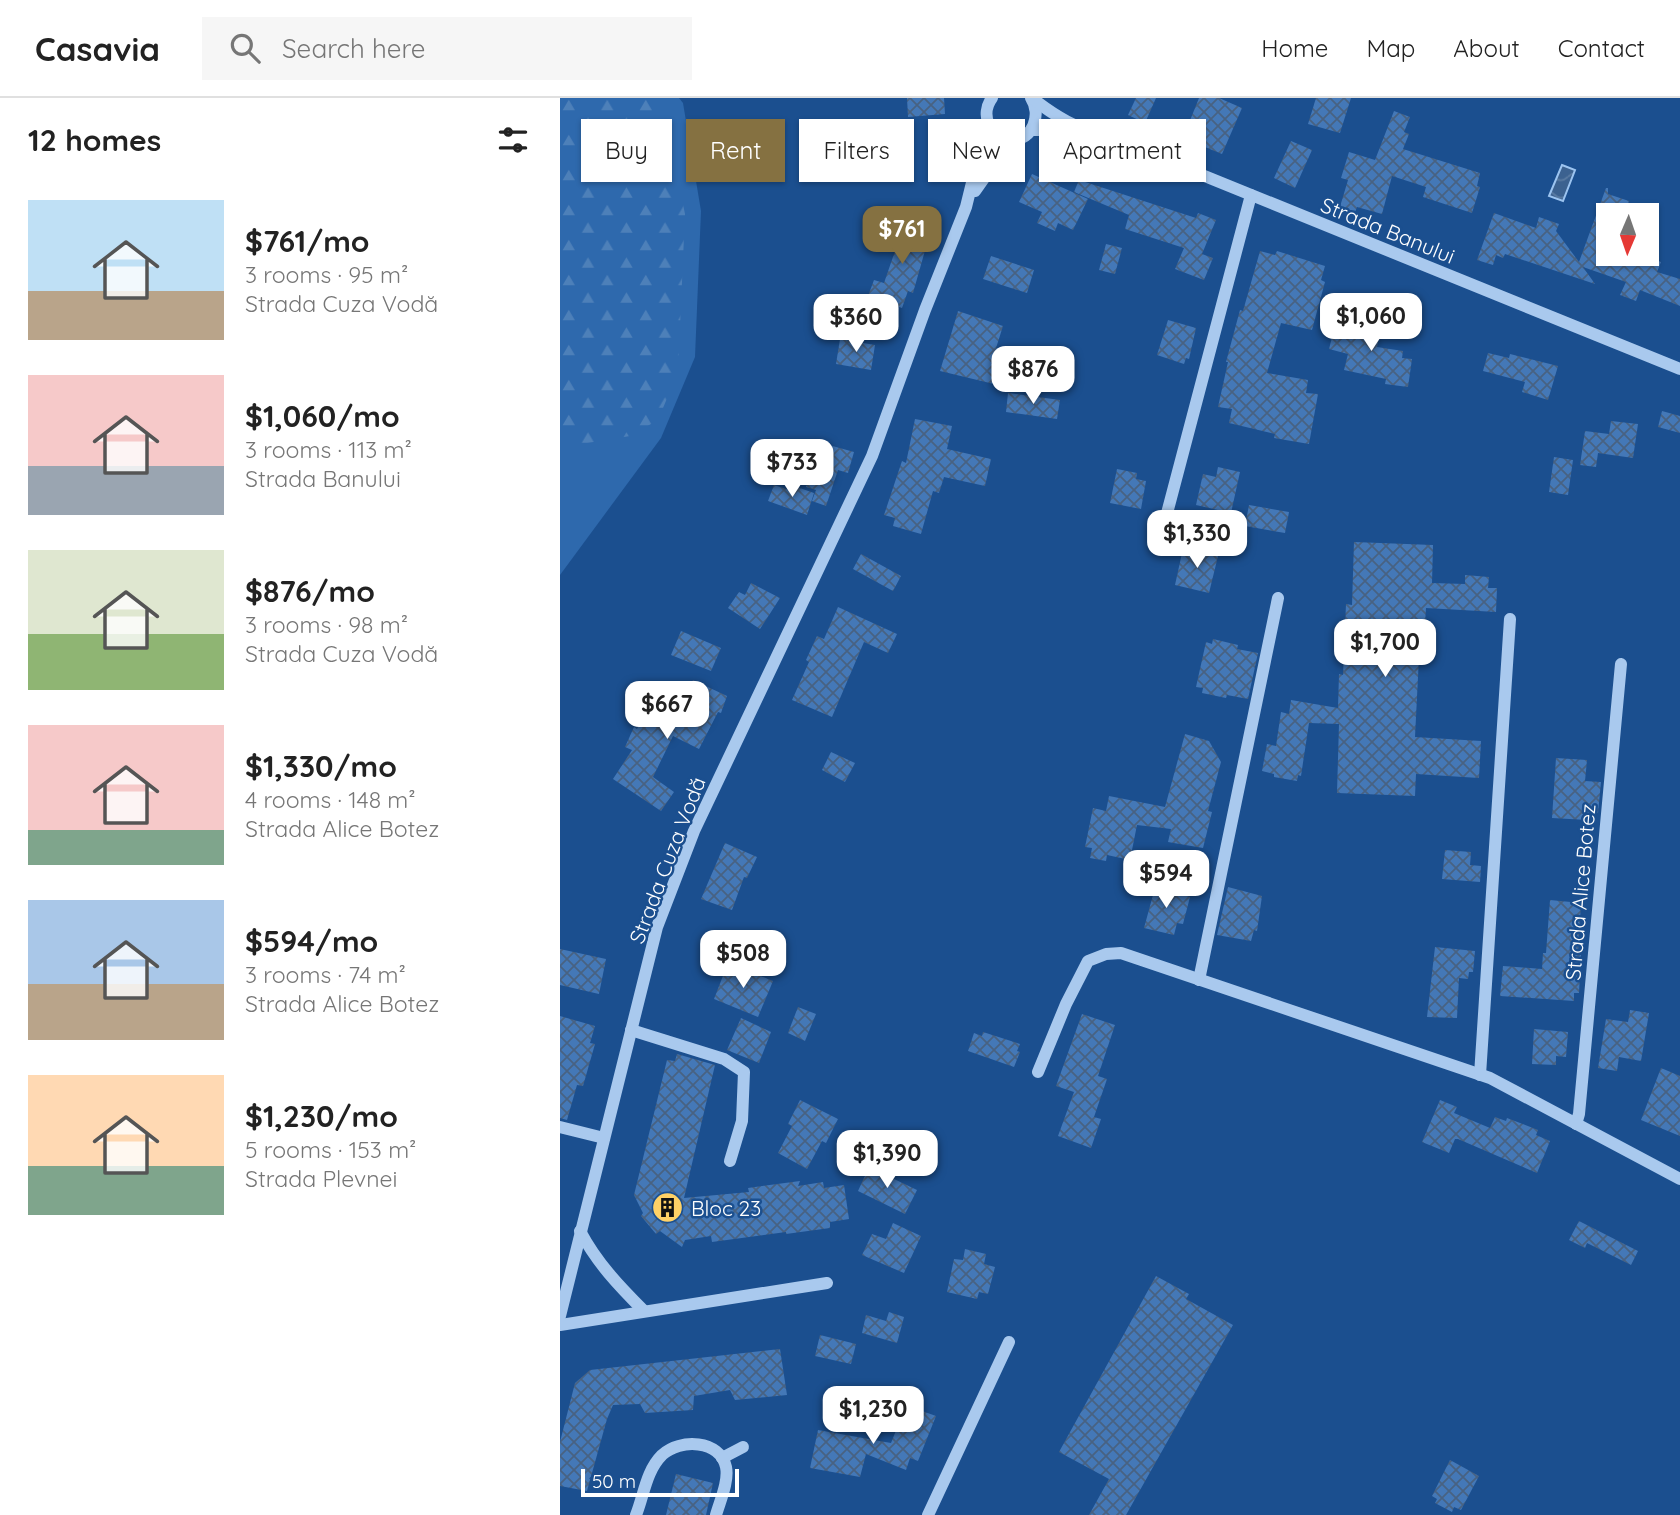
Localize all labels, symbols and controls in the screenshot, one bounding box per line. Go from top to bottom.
search box [202,17,692,80]
text: Casavia [35,28,160,69]
icon: search [226,29,264,67]
text: Search here [282,32,426,65]
text: Home [1261,33,1328,63]
text: Map [1366,33,1415,63]
text: About [1453,33,1520,63]
text: Contact [1558,33,1645,63]
chip: Buy [581,119,672,182]
chip: Rent [686,119,785,182]
chip: Filters [799,119,914,182]
chip: New [928,119,1025,182]
chip: Apartment [1039,119,1206,182]
text: 12 homes [28,121,161,159]
icon: filters [494,121,532,159]
street label: Strada Banului [1317,191,1459,269]
north arrow [1596,203,1659,266]
map controls [1596,203,1659,266]
pin: $761 [861,206,943,266]
text: $761 [879,214,925,243]
text: $761/mo [245,222,370,260]
icon: home [84,228,168,312]
text: 3 rooms · 95 m² [245,260,408,289]
text: Strada Cuza Vodă [245,289,438,318]
pin: $360 [815,294,897,354]
pin: $1,060 [1314,294,1428,353]
text: $1,060 [1336,301,1406,330]
text: $360 [830,302,882,331]
pin: $876 [992,346,1074,406]
text: $876 [1008,354,1059,383]
text: $1,060/mo [245,397,400,435]
icon: home [84,403,168,487]
text: 3 rooms · 113 m² [245,435,412,464]
pin: $733 [751,440,833,499]
text: $733 [766,447,818,476]
text: Strada Banului [245,464,401,493]
pin: $1,330 [1140,510,1254,570]
text: $1,330 [1163,518,1231,547]
text: $876/mo [245,572,375,610]
icon: home [84,578,168,662]
text: 3 rooms · 98 m² [245,610,408,639]
pin: $1,700 [1328,620,1442,679]
text: $1,700 [1350,627,1420,656]
text: Strada Cuza Vodă [245,639,438,668]
pin: $667 [626,682,708,741]
text: $667 [641,689,693,718]
text: $1,330/mo [245,747,397,785]
icon: home [84,753,168,837]
street label: Strada Cuza Vodă [623,773,711,947]
text: 4 rooms · 148 m² [245,785,416,814]
street label: Strada Alice Botez [1559,803,1601,981]
text: Strada Alice Botez [245,814,439,843]
pin: $594 [1125,850,1207,910]
text: $594 [1139,858,1193,887]
text: $594/mo [245,922,378,960]
icon: home [84,928,168,1012]
pin: $508 [702,930,784,990]
text: $508 [716,938,770,967]
text: 3 rooms · 74 m² [245,960,406,989]
text: Strada Alice Botez [245,989,439,1018]
text: $1,230/mo [245,1097,398,1135]
icon: home [84,1103,168,1187]
pin: $1,390 [830,1130,944,1190]
text: 5 rooms · 153 m² [245,1135,416,1164]
text: $1,390 [853,1138,921,1167]
text: Strada Plevnei [245,1164,397,1193]
building icon: Bloc 23 [651,1191,685,1225]
place label: Bloc 23 [691,1195,761,1221]
pin: $1,230 [816,1386,930,1446]
text: $1,230 [839,1394,907,1423]
scale bar [581,1466,738,1498]
text: 50 m [592,1469,636,1493]

